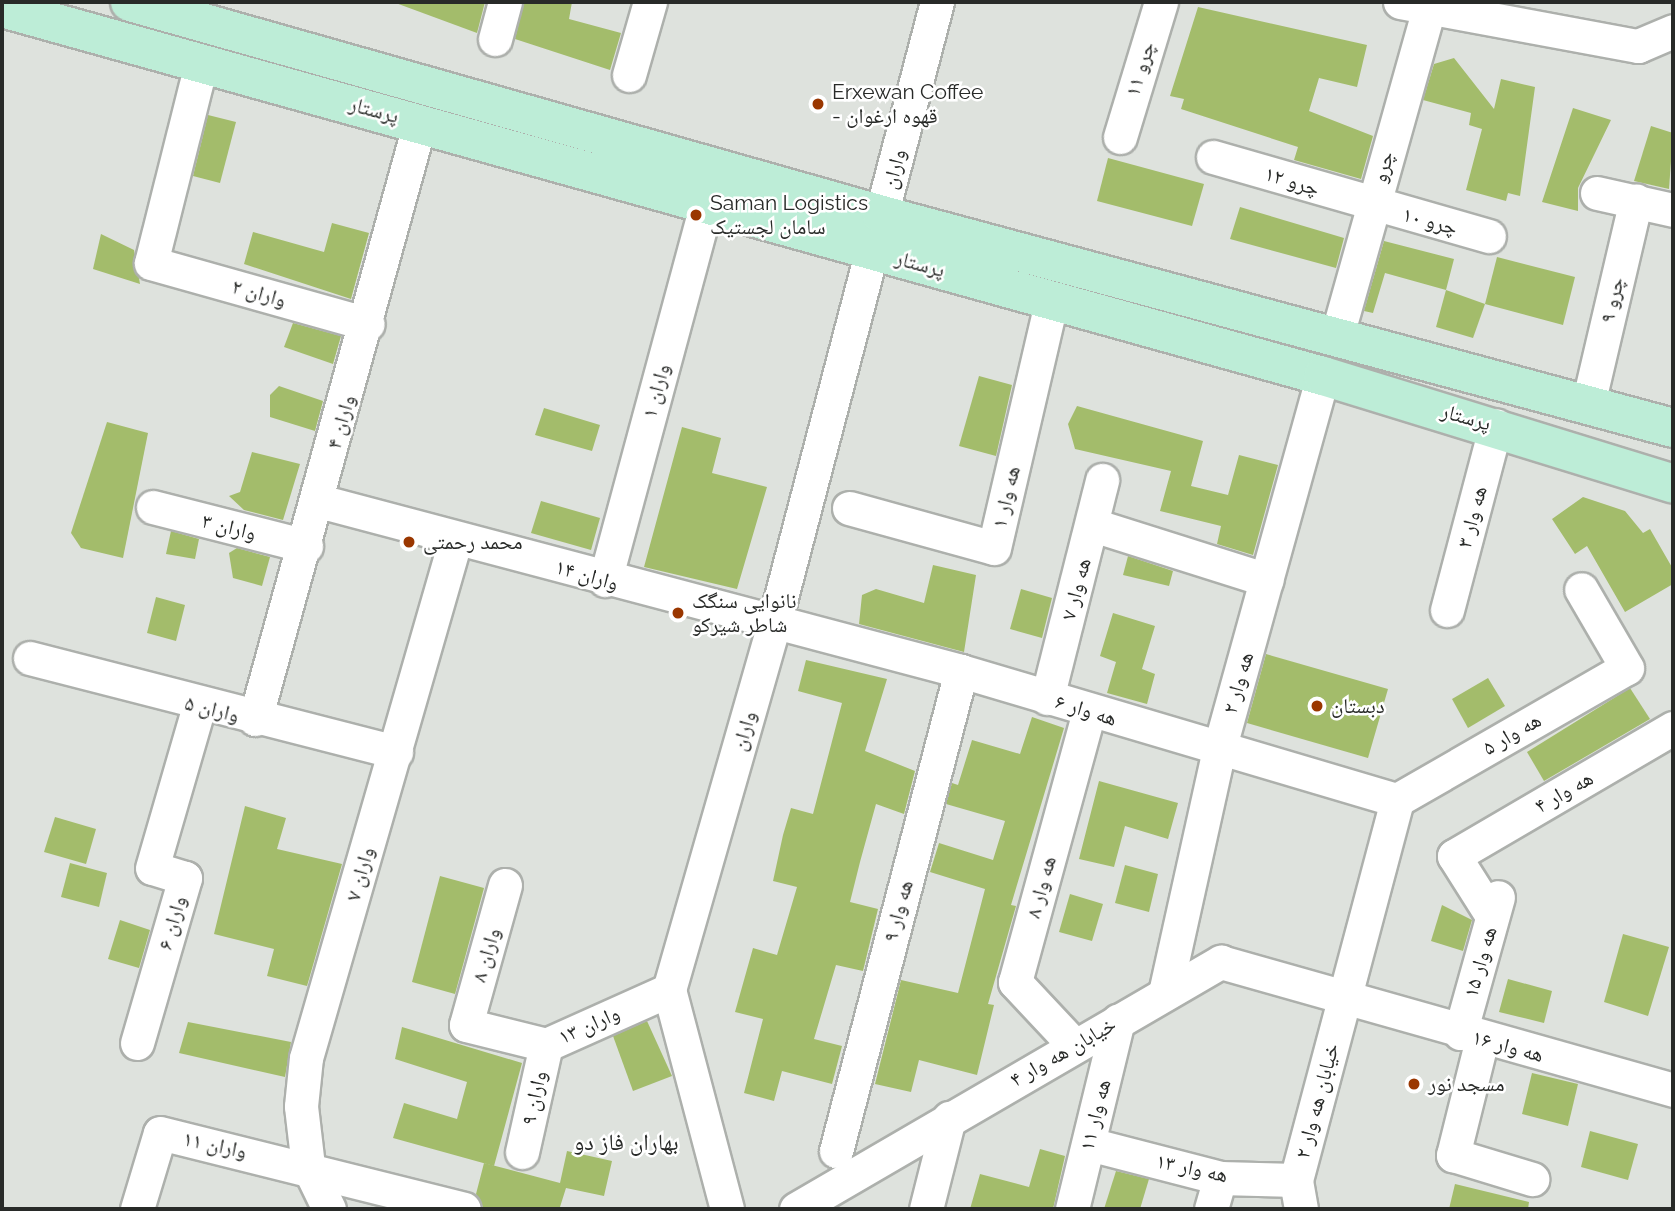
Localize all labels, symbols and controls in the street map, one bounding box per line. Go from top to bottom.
street label: چرو ۱۱ [1120,39,1160,99]
place label: Erxewan Coffee - قهوه ارغوان [832,79,983,129]
street label: پرستار [346,91,402,129]
marker: Erxewan Coffee - قهوه ارغوان [810,96,826,112]
street label: واران [877,146,911,192]
street label: چرو [1367,148,1399,186]
street label: چرو ۱۲ [1262,161,1322,201]
place label: Saman Logistics سامان لجستیک [710,190,868,240]
street label: چرو ۱۰ [1400,202,1460,240]
marker: Saman Logistics سامان لجستیک [688,207,704,223]
street label: پرستار [892,245,948,283]
street label: واران ۲ [229,273,289,313]
street label: چرو ۹ [1594,275,1630,325]
street label: واران ۱ [637,361,675,421]
street label: واران ۴ [321,392,361,452]
street label: پرستار [1438,398,1494,436]
street label: هه وار ۱ [987,463,1025,531]
street label: هه وار ۳ [1452,483,1492,551]
street label: واران ۳ [199,508,259,546]
place label: محمد رحمتی [423,529,523,555]
marker: محمد رحمتی [401,534,417,550]
street label: واران ۱۴ [553,554,621,596]
street label: هه وار ۷ [1056,555,1096,623]
place label: نانوایی سنگک شاطر شیرکو [692,588,797,638]
marker: نانوایی سنگک شاطر شیرکو [670,605,686,621]
street label: هه وار ۲ [1217,649,1259,717]
street label: هه وار ۶ [1052,689,1120,731]
street label: واران ۵ [182,690,242,728]
place label: دبستان [1331,693,1385,719]
marker: دبستان [1309,698,1325,714]
street label: هه وار ۵ [1478,707,1546,761]
street label: واران [726,708,762,754]
street label: هه وار ۴ [1530,765,1598,819]
street label: واران ۷ [340,844,380,904]
street label: هه وار ۸ [1021,853,1061,921]
street label: هه وار ۹ [878,877,918,945]
street label: واران ۶ [152,893,192,953]
street label: هه وار ۱۵ [1458,924,1502,1000]
street label: واران ۸ [466,925,506,985]
street label: واران ۱۳ [554,1000,624,1050]
street label: خیابان هه وار ۴ [1006,1012,1120,1092]
street label: هه وار ۱۶ [1470,1024,1546,1068]
street label: خیابان هه وار ۲ [1290,1041,1344,1161]
street label: واران ۹ [516,1068,552,1128]
place label: مسجد نور [1428,1071,1505,1097]
marker: مسجد نور [1406,1076,1422,1092]
street label: هه وار ۱۱ [1074,1077,1116,1153]
street label: واران ۱۱ [181,1126,249,1164]
district label: بهاران فاز دو [573,1128,679,1156]
street label: هه وار ۱۳ [1154,1148,1230,1188]

